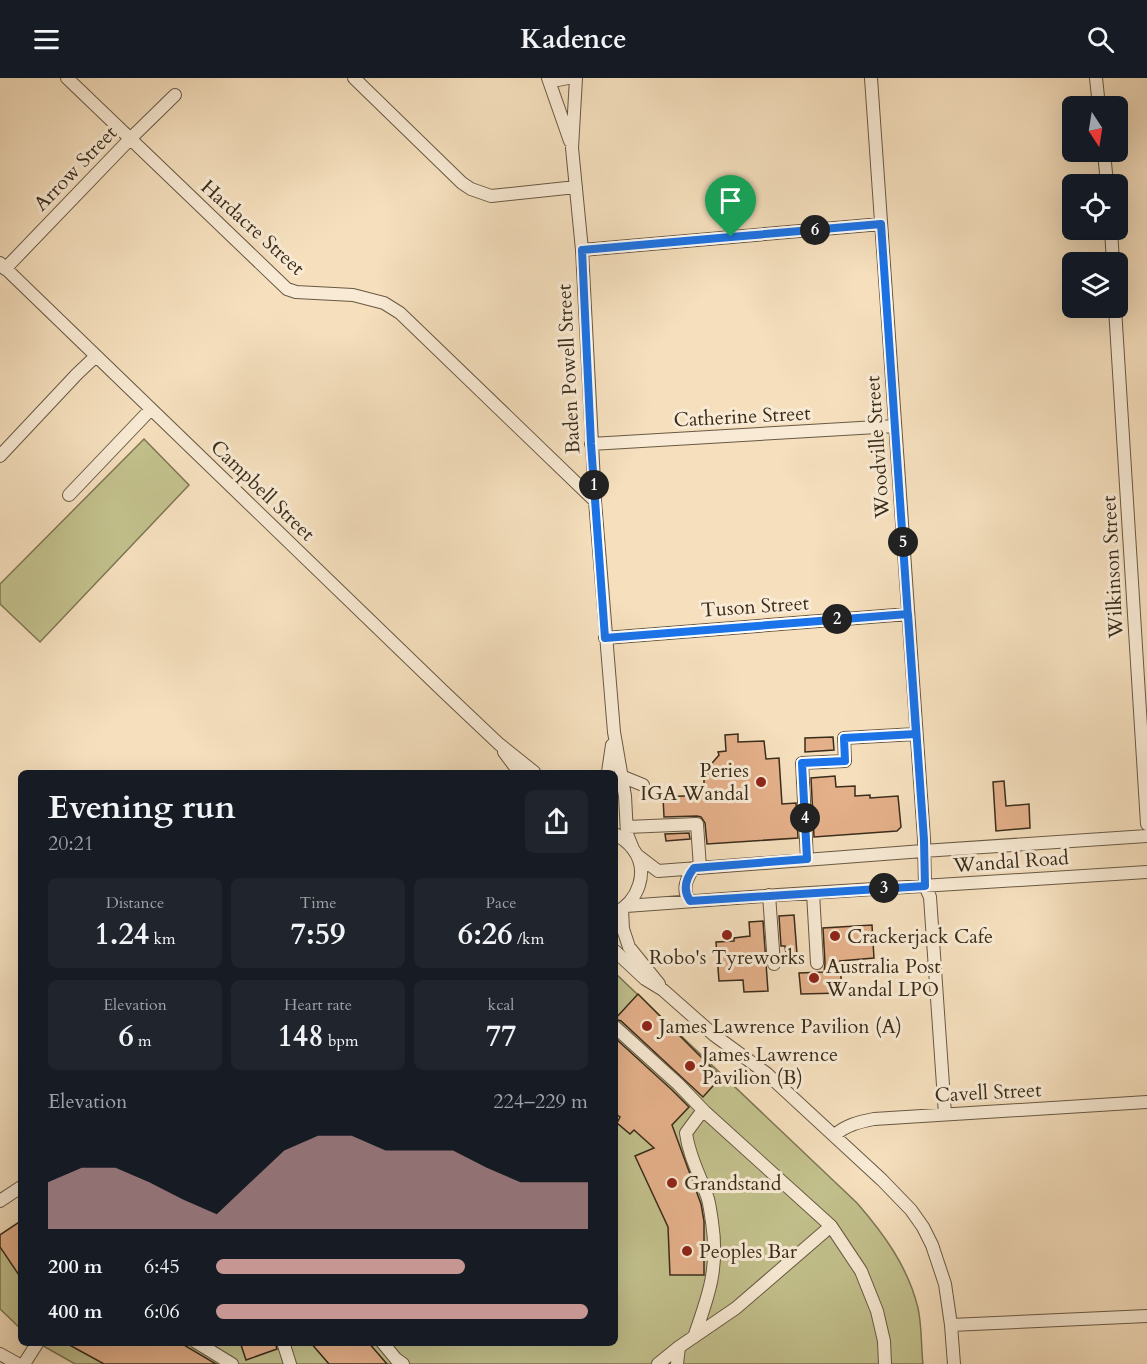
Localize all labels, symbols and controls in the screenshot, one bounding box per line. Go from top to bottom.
text: Kadence [520,21,627,58]
icon: menu [30,23,63,56]
icon: search [1084,23,1117,56]
north arrow [1062,96,1128,162]
map controls [1062,96,1128,318]
street label: Arrow Street [28,119,123,217]
street label: Hardacre Street [195,174,311,282]
button: locate [1062,174,1128,240]
pin [705,175,756,237]
icon: arrive [714,184,747,217]
pin: 6 [800,215,830,245]
text: 6 [811,219,819,241]
button: layers [1062,252,1128,318]
street label: Baden Powell Street [551,283,586,455]
street label: Woodville Street [859,374,896,520]
street label: Catherine Street [673,399,812,434]
street label: Campbell Street [205,434,321,547]
pin: 1 [579,470,609,500]
text: 1 [590,474,598,496]
street label: Wilkinson Street [1095,494,1130,640]
pin: 5 [888,527,918,557]
text: 5 [899,531,907,553]
street label: Tuson Street [700,589,811,624]
pin: 2 [822,604,852,634]
text: 2 [833,608,841,630]
place label: Peries IGA Wandal [640,757,749,807]
marker: Peries IGA Wandal [754,775,768,789]
text: Evening run [48,785,236,830]
button: share [525,790,588,853]
pin: 4 [790,803,820,833]
text: 4 [801,807,809,829]
text: 20:21 [48,830,94,857]
street label: Wandal Road [951,844,1070,879]
pin: 3 [869,873,899,903]
text: 3 [880,877,888,899]
text: Distance [106,892,164,914]
text: Time [299,892,337,914]
text: Pace [486,892,516,914]
text: 1.24 [94,914,149,955]
text: 7:59 [291,914,345,955]
text: 6:26 [458,914,513,955]
place label: Crackerjack Cafe [847,923,993,950]
text: km [149,928,176,950]
text: /km [513,928,544,950]
marker: Robo's Tyreworks [720,928,734,942]
marker: Crackerjack Cafe [828,929,842,943]
place label: Robo's Tyreworks [649,944,805,971]
place label: Australia Post Wandal LPO [825,953,941,1003]
marker: Australia Post Wandal LPO [807,971,821,985]
text: Elevation [103,994,167,1016]
text: Heart rate [284,994,352,1016]
text: kcal [488,994,514,1016]
place label: James Lawrence Pavilion (A) [656,1013,902,1040]
text: 6 [118,1016,134,1057]
text: 148 [277,1016,324,1057]
text: 77 [486,1016,516,1057]
marker: James Lawrence Pavilion (A) [640,1019,654,1033]
text: m [134,1030,152,1052]
text: bpm [324,1030,359,1052]
place label: James Lawrence Pavilion (B) [699,1041,838,1091]
marker: James Lawrence Pavilion (B) [683,1059,697,1073]
street label: Cavell Street [934,1076,1043,1109]
text: Elevation [48,1088,127,1115]
text: 224–229 m [493,1088,588,1115]
place label: Grandstand [684,1170,782,1197]
marker: Grandstand [665,1176,679,1190]
place label: Peoples Bar [699,1238,798,1265]
marker: Peoples Bar [680,1244,694,1258]
text: 200 m [48,1253,103,1280]
text: 6:45 [144,1253,180,1280]
text: 400 m [48,1298,103,1325]
text: 6:06 [144,1298,180,1325]

